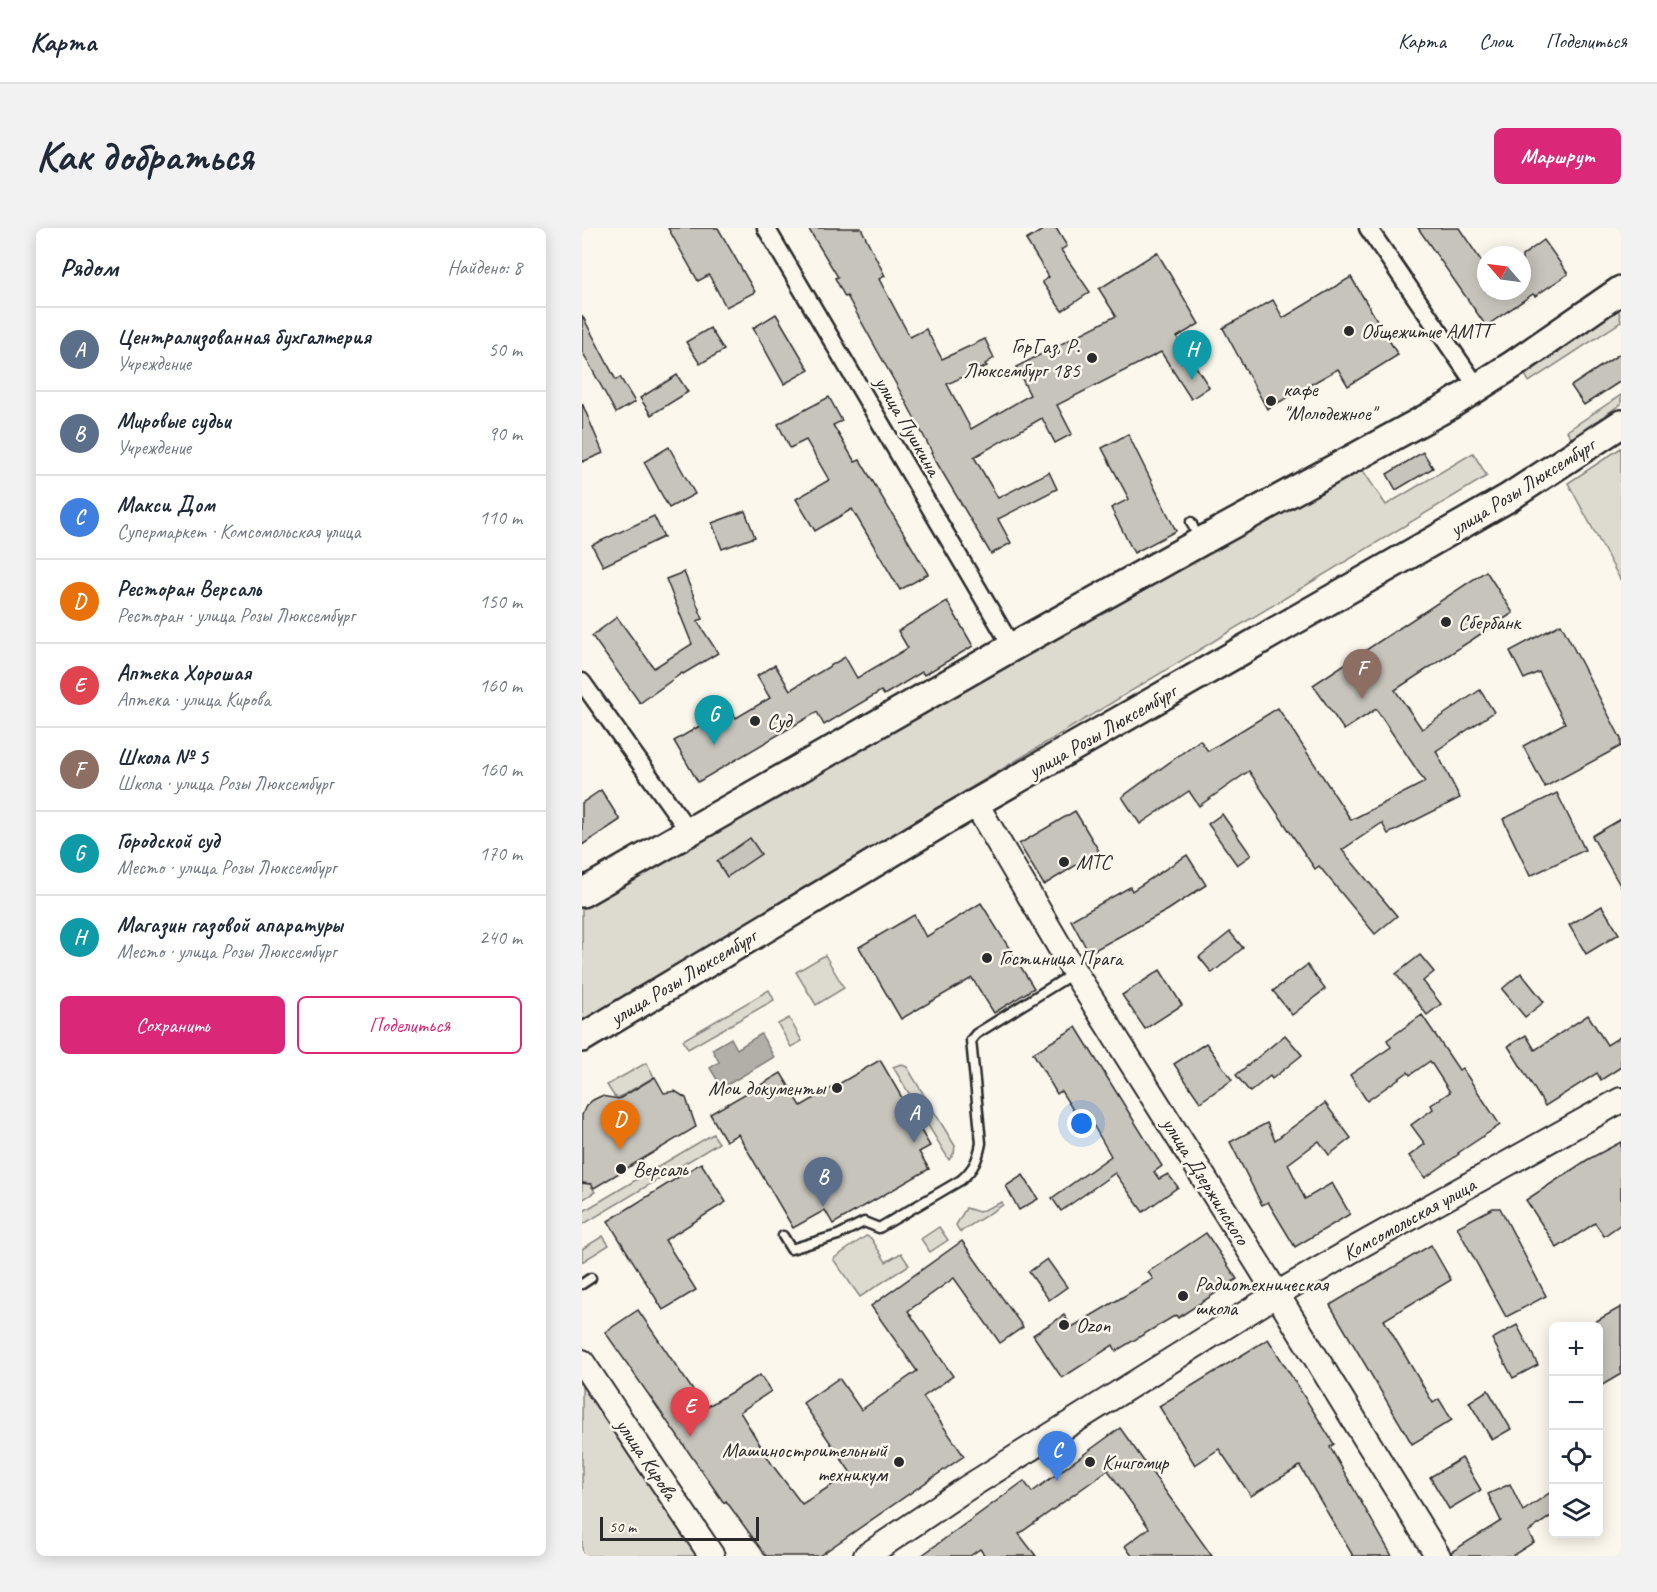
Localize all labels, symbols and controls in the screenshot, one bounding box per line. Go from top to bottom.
text: Карта [30,24,97,59]
text: Карта [1398,28,1446,54]
text: Слои [1479,28,1513,54]
text: Поделиться [1546,28,1627,54]
button: Маршрут [1494,128,1621,184]
text: Как добраться [36,130,253,183]
north arrow [1477,246,1531,300]
text: Рядом [60,251,118,284]
text: Найдено: 8 [447,255,522,280]
place label: Общежитие АМТТ [1361,318,1496,344]
text: Централизованная бухгалтерия [117,323,371,351]
marker: Общежитие АМТТ [1342,324,1356,338]
pin: H [1172,330,1212,380]
place label: ГорГаз, Р. Люксембург 185 [963,333,1082,383]
text: A [74,337,85,362]
text: 50 m [488,337,522,362]
text: Учреждение [117,351,191,376]
marker: ГорГаз, Р. Люксембург 185 [1085,351,1099,365]
street label: улица Пушкина [868,370,948,483]
place label: кафе "Молодежное" [1283,376,1380,426]
marker: кафе "Молодежное" [1264,394,1278,408]
text: Мировые судьи [117,407,231,435]
text: B [74,421,85,446]
text: 90 m [488,421,522,446]
street label: улица Розы Люксембург [1443,430,1602,543]
text: Учреждение [117,435,191,460]
text: Макси Дом [117,491,215,519]
text: C [75,505,84,530]
text: 110 m [479,505,522,530]
text: Супермаркет · Комсомольская улица [117,519,361,544]
text: Ресторан Версаль [117,575,261,603]
text: D [74,589,85,614]
text: 150 m [479,589,522,614]
text: Ресторан · улица Розы Люксембург [117,603,354,628]
place label: Сбербанк [1458,609,1523,635]
marker: Сбербанк [1439,615,1453,629]
pin: F [1342,650,1382,699]
text: Аптека Хорошая [117,659,251,687]
text: E [74,673,85,698]
text: 160 m [479,673,522,698]
street label: улица Розы Люксембург [1022,676,1183,785]
text: Аптека · улица Кирова [117,687,270,712]
pin: G [694,696,734,745]
place label: Суд [767,708,794,734]
marker: Суд [748,714,762,728]
text: Школа № 5 [117,743,208,771]
text: F [75,757,84,782]
text: 160 m [479,757,522,782]
text: Школа · улица Розы Люксембург [117,771,333,796]
text: Городской суд [117,827,220,855]
text: G [75,841,84,866]
text: 170 m [479,841,522,866]
place label: МТС [1076,849,1114,875]
text: Место · улица Розы Люксембург [117,855,336,880]
marker: МТС [1057,855,1071,869]
text: Магазин газовой апаратуры [117,911,343,939]
street label: улица Розы Люксембург [603,921,764,1032]
text: H [74,925,85,950]
text: 240 m [479,925,522,950]
text: Место · улица Розы Люксембург [117,939,336,964]
place label: Гостиница Прага [999,945,1125,971]
marker: Гостиница Прага [980,951,994,965]
button: Сохранить [60,996,285,1054]
button: Поделиться [297,996,522,1054]
place label: Мои документы [708,1075,827,1101]
marker: Мои документы [830,1081,844,1095]
pin: A [894,1094,934,1143]
pin: D [600,1100,639,1150]
your location [1067,1109,1096,1138]
street label: улица Дзержинского [1155,1111,1256,1251]
place label: Версаль [633,1156,689,1182]
pin: B [804,1158,842,1207]
marker: Версаль [614,1162,628,1176]
street label: Комсомольская улица [1338,1171,1481,1266]
place label: Радиотехническая школа [1195,1271,1329,1321]
marker: Радиотехническая школа [1176,1289,1190,1303]
place label: Ozon [1076,1312,1111,1338]
marker: Ozon [1057,1318,1071,1332]
map controls [1549,1322,1603,1538]
button: + [1549,1322,1603,1376]
button: − [1549,1376,1603,1430]
pin: E [670,1388,710,1437]
street label: улица Кирова [609,1412,685,1507]
button: locate [1549,1430,1603,1484]
pin: C [1038,1432,1076,1481]
place label: Машиностроительный техникум [722,1437,889,1487]
place label: Книгомир [1102,1449,1170,1475]
marker: Машиностроительный техникум [892,1455,906,1469]
marker: Книгомир [1083,1455,1097,1469]
button: layers [1549,1484,1603,1538]
scale bar [600,1514,759,1542]
text: 50 m [609,1517,636,1537]

